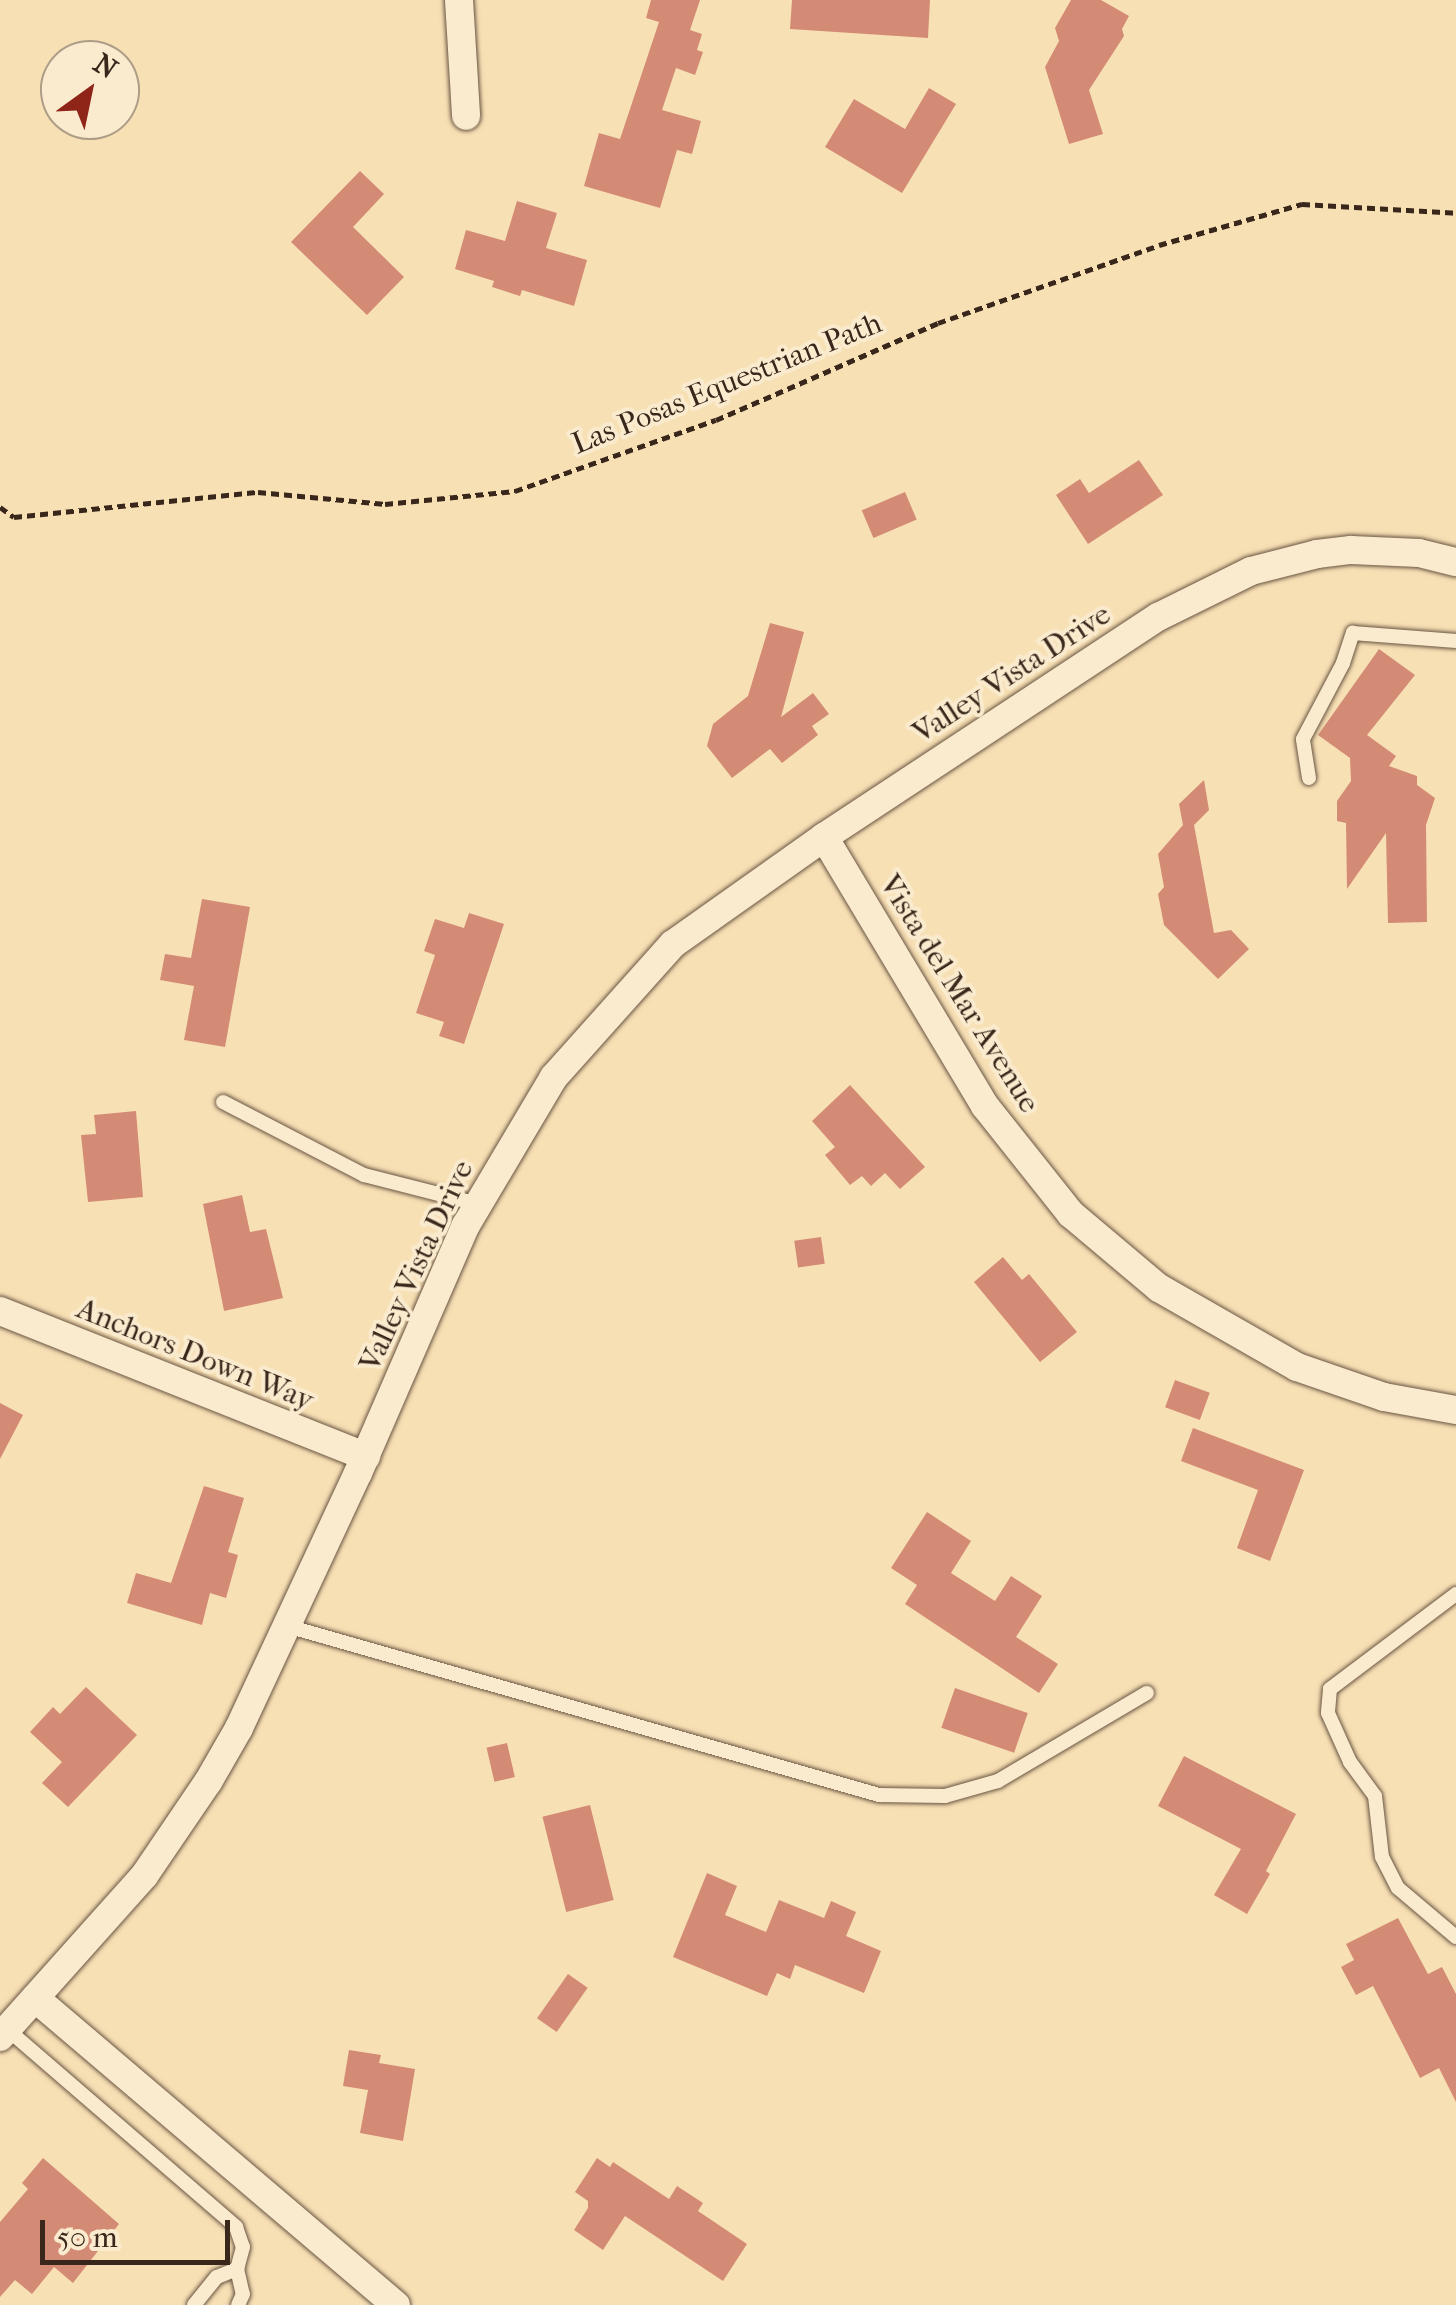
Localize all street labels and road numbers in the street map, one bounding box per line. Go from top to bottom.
street label: Las Posas Equestrian Path [567,305,887,463]
street label: Valley Vista Drive [906,597,1118,751]
street label: Vista del Mar Avenue [871,868,1047,1120]
street label: Valley Vista Drive [352,1155,482,1377]
street label: Anchors Down Way [71,1291,319,1419]

